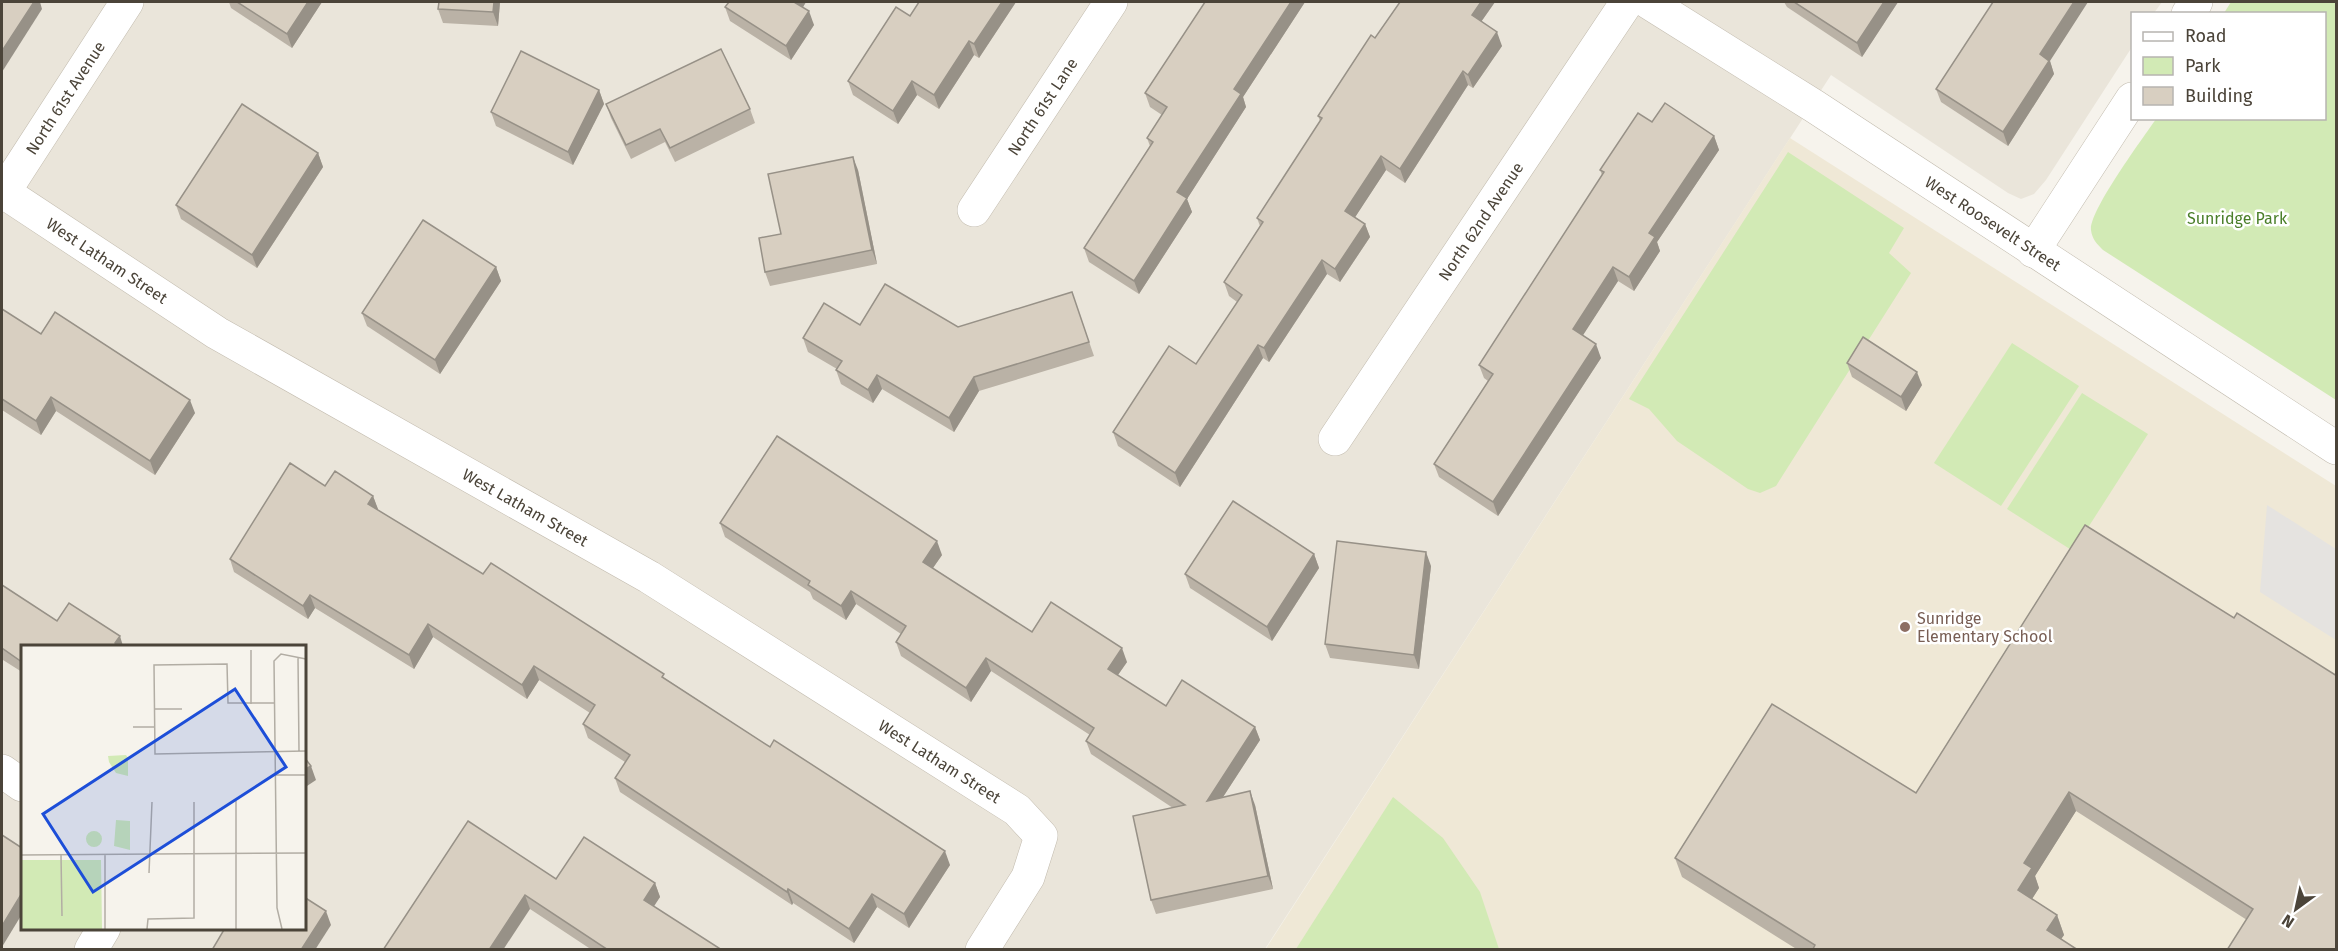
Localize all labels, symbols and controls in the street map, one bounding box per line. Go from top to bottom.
legend [2131,12,2326,120]
text: Road [2185,25,2227,47]
street label: North 61st Avenue [22,38,109,158]
street label: North 61st Lane [1004,54,1082,159]
text: Park [2185,55,2221,77]
text: Building [2185,85,2253,107]
street label: North 62nd Avenue [1435,159,1527,284]
street label: West Roosevelt Street [1921,172,2064,275]
park label: Sunridge Park [2187,209,2288,228]
street label: West Latham Street [43,214,171,308]
street label: West Latham Street [459,465,592,551]
place label: Sunridge Elementary School [1917,609,2053,646]
marker: Sunridge Elementary School [1898,620,1912,634]
inset map [21,645,306,930]
street label: West Latham Street [875,716,1004,807]
north arrow [2266,879,2326,939]
text: N [2278,910,2298,932]

